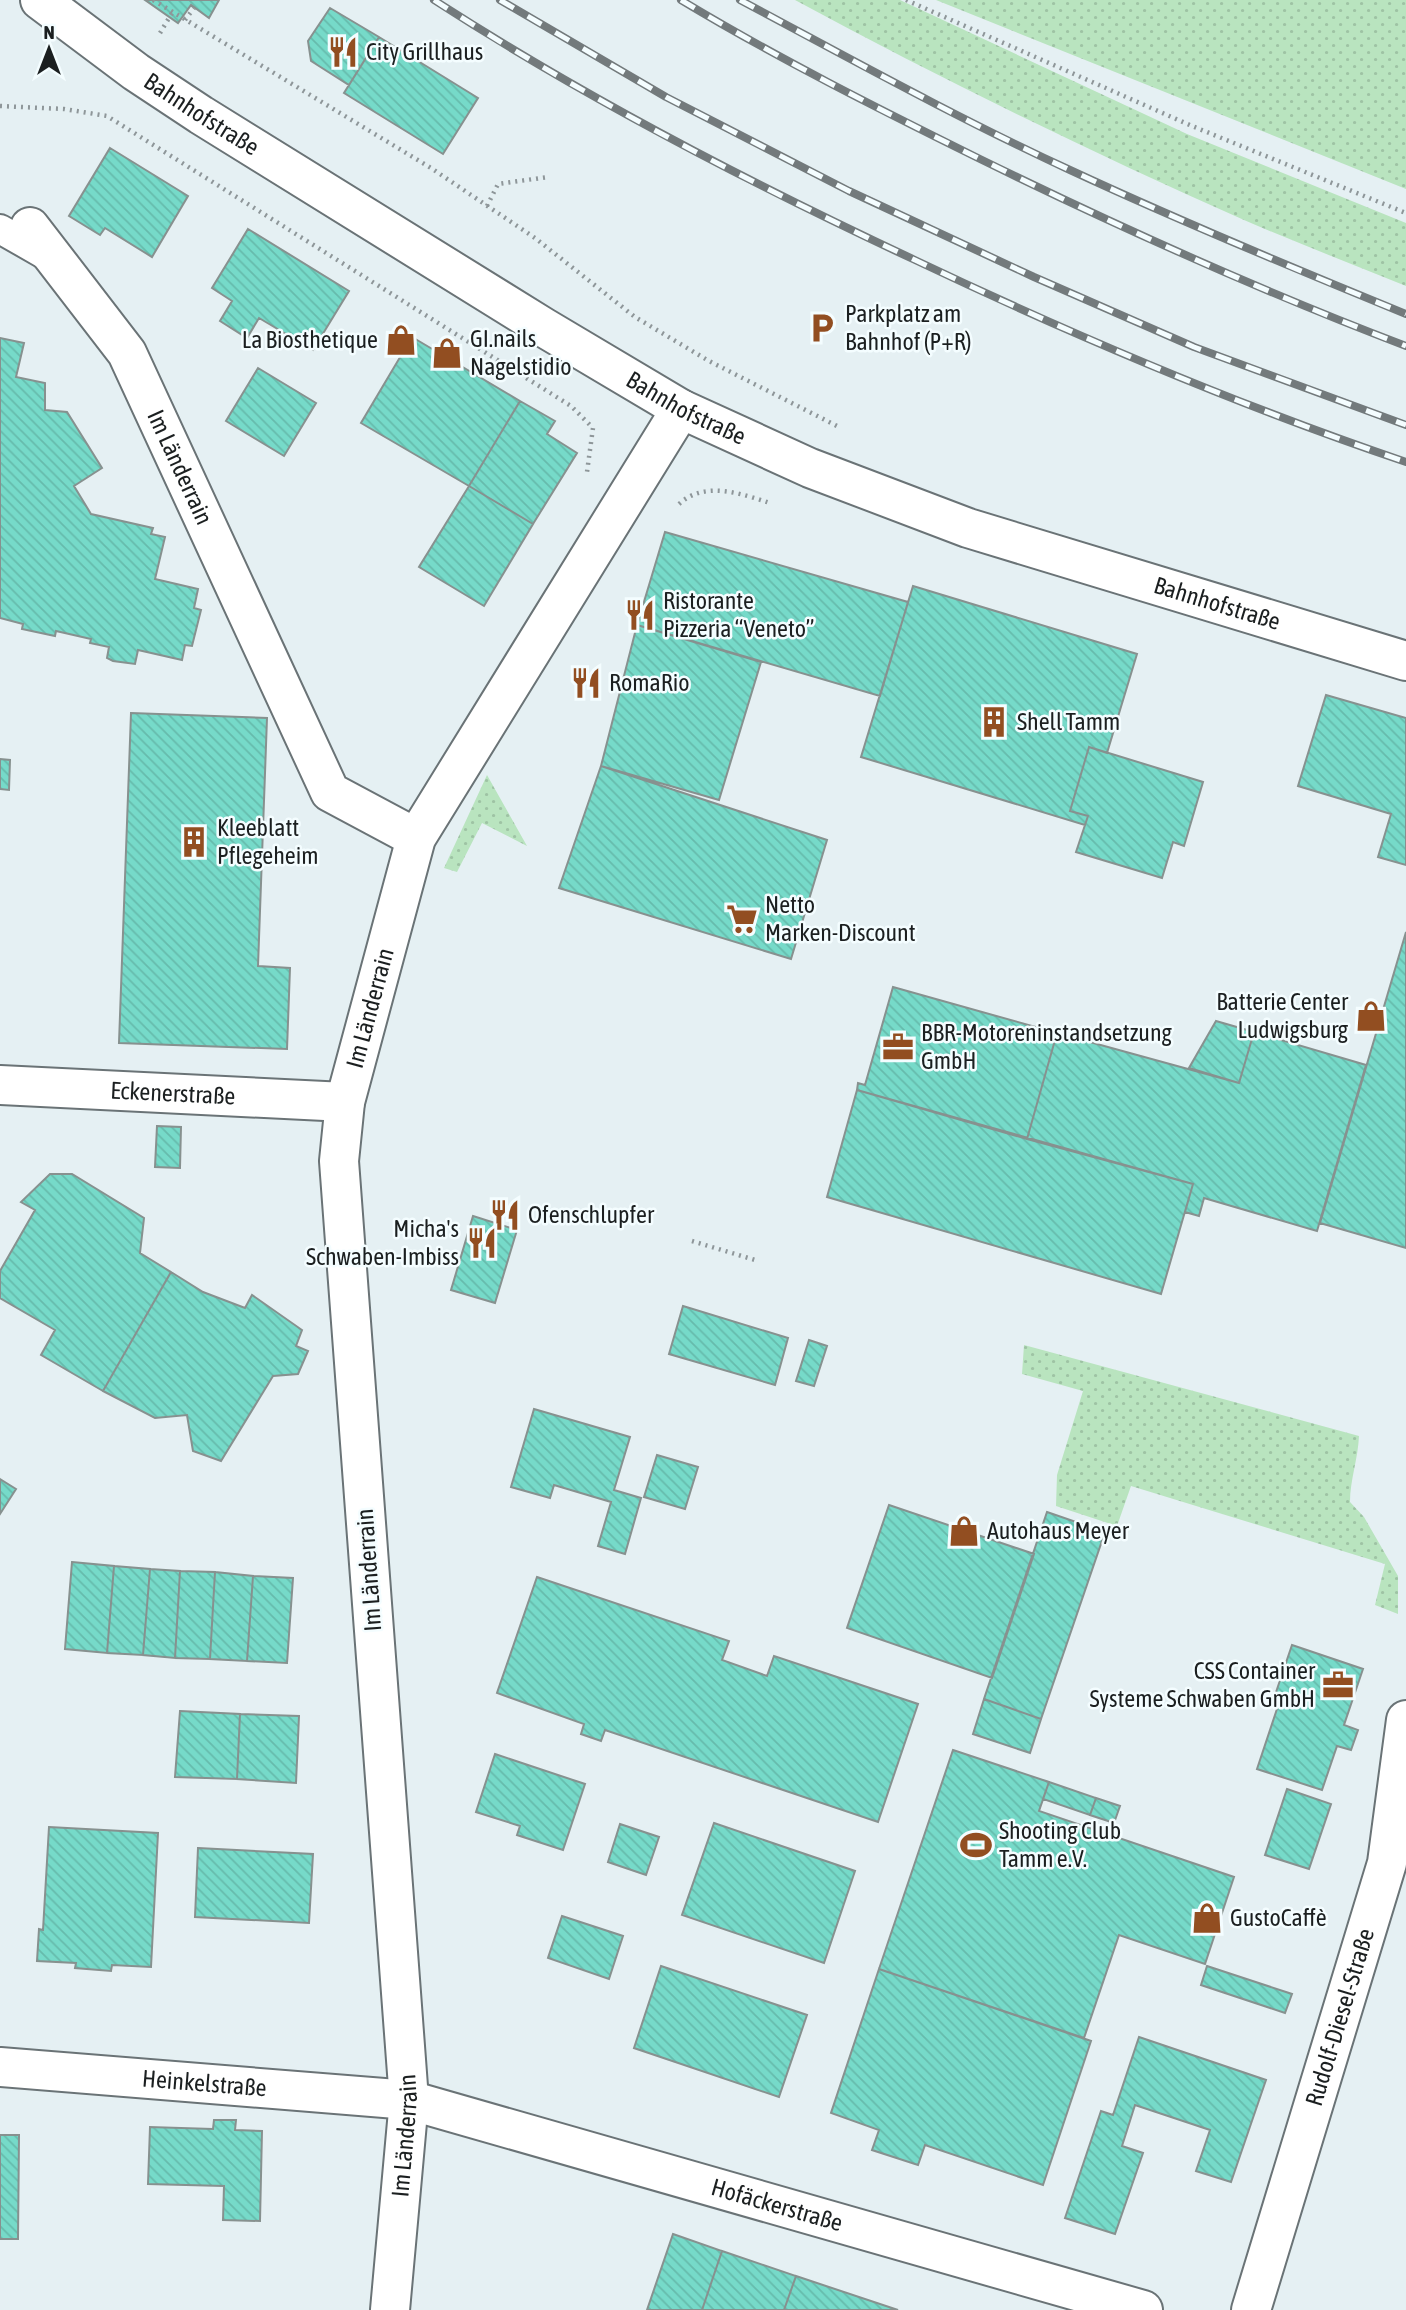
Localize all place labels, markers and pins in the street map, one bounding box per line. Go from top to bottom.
restaurant icon: City Grillhaus [326,35,360,69]
place label: City Grillhaus [366,38,483,65]
place label: Parkplatz am Bahnhof (P+R) [845,300,971,355]
parking icon: Parkplatz am Bahnhof (P+R) [805,311,839,345]
shop icon: La Biosthetique [384,323,418,357]
place label: GI.nails Nagelstidio [470,325,572,380]
place label: La Biosthetique [242,326,378,353]
shop icon: GI.nails Nagelstidio [430,336,464,370]
place label: Ristorante Pizzeria “Veneto” [663,587,814,642]
restaurant icon: Ristorante Pizzeria “Veneto” [623,598,657,632]
restaurant icon: RomaRio [569,666,603,700]
place label: RomaRio [609,669,690,696]
building icon: Shell Tamm [977,705,1011,739]
place label: Shell Tamm [1017,708,1120,735]
place label: Kleeblatt Pflegeheim [217,814,318,869]
building icon: Kleeblatt Pflegeheim [177,825,211,859]
place label: Netto Marken-Discount [765,891,916,946]
supermarket icon: Netto Marken-Discount [725,902,759,936]
place label: Batterie Center Ludwigsburg [1216,988,1349,1043]
shop icon: Batterie Center Ludwigsburg [1354,999,1388,1033]
place label: BBR-Motoreninstandsetzung GmbH [921,1019,1173,1074]
office icon: BBR-Motoreninstandsetzung GmbH [881,1030,915,1064]
restaurant icon: Ofenschlupfer [488,1198,522,1232]
place label: Ofenschlupfer [528,1201,655,1228]
place label: Micha's Schwaben-Imbiss [306,1215,459,1270]
restaurant icon: Micha's Schwaben-Imbiss [465,1226,499,1260]
shop icon: Autohaus Meyer [947,1514,981,1548]
place label: Autohaus Meyer [987,1517,1130,1544]
place label: CSS Container Systeme Schwaben GmbH [1089,1657,1316,1712]
office icon: CSS Container Systeme Schwaben GmbH [1321,1668,1355,1702]
place label: Shooting Club Tamm e.V. [999,1817,1121,1872]
sports icon: Shooting Club Tamm e.V. [959,1828,993,1862]
shop icon: GustoCaffè [1190,1901,1224,1935]
place label: GustoCaffè [1230,1904,1327,1931]

